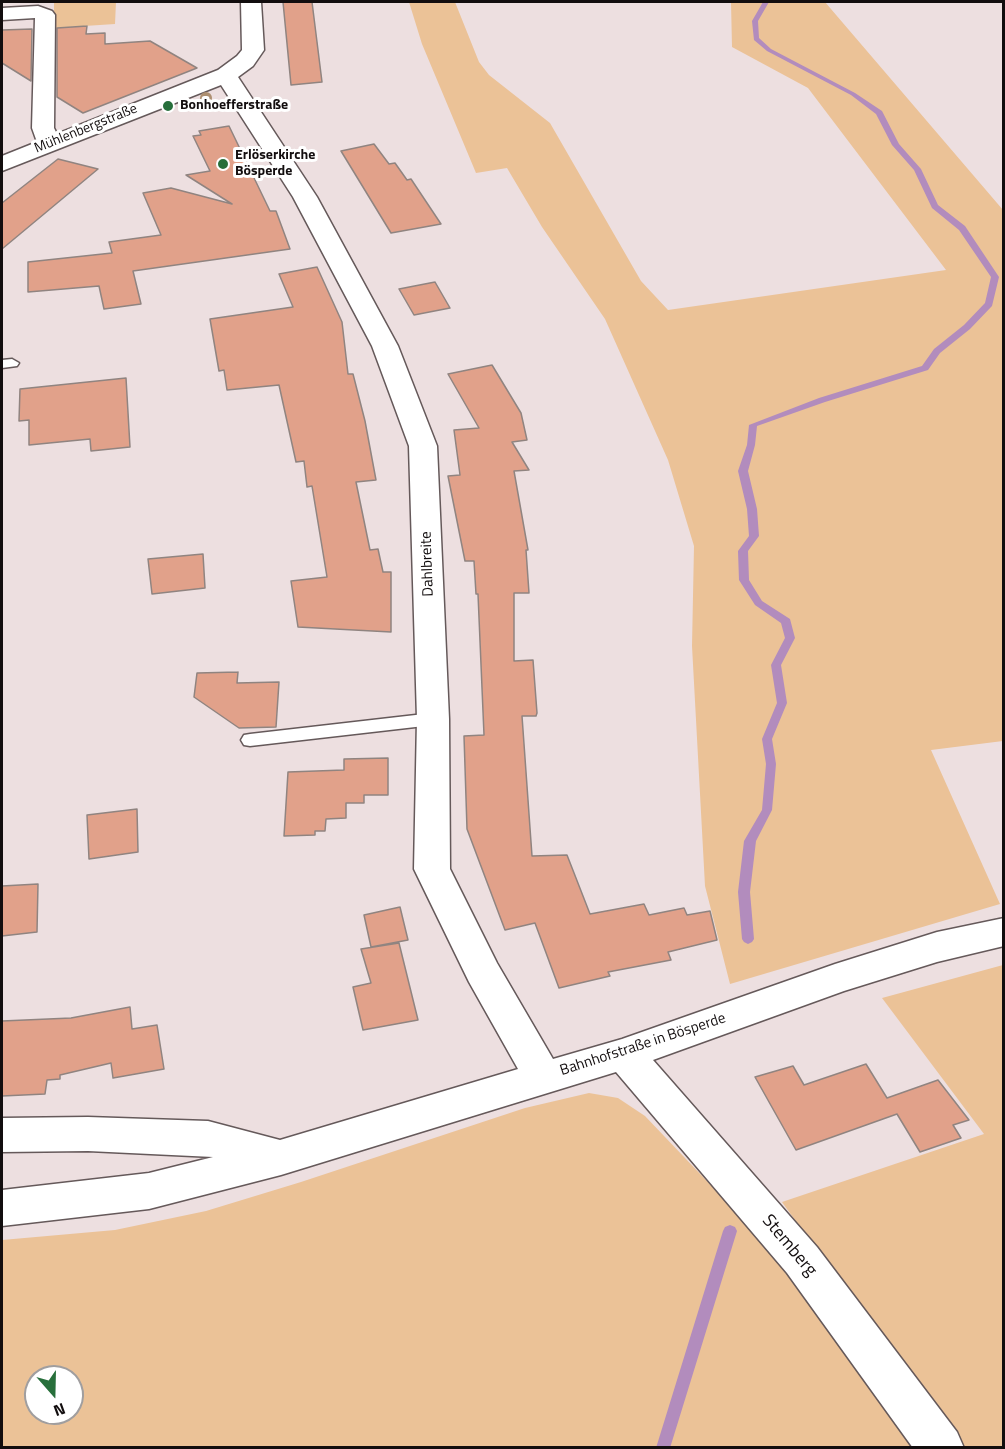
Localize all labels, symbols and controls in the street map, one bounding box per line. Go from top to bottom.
place label: Bonhoefferstraße [180,98,288,114]
marker: Bonhoefferstraße [161,99,175,113]
street label: Mühlenbergstraße [32,101,140,157]
place label: Erlöserkirche Bösperde [235,148,315,180]
marker: Erlöserkirche Bösperde [216,157,230,171]
street label: Dahlbreite [418,531,438,597]
street label: Bahnhofstraße in Bösperde [558,1010,728,1080]
street label: Stemberg [757,1211,821,1281]
north arrow [24,1365,84,1425]
text: N [50,1397,69,1423]

